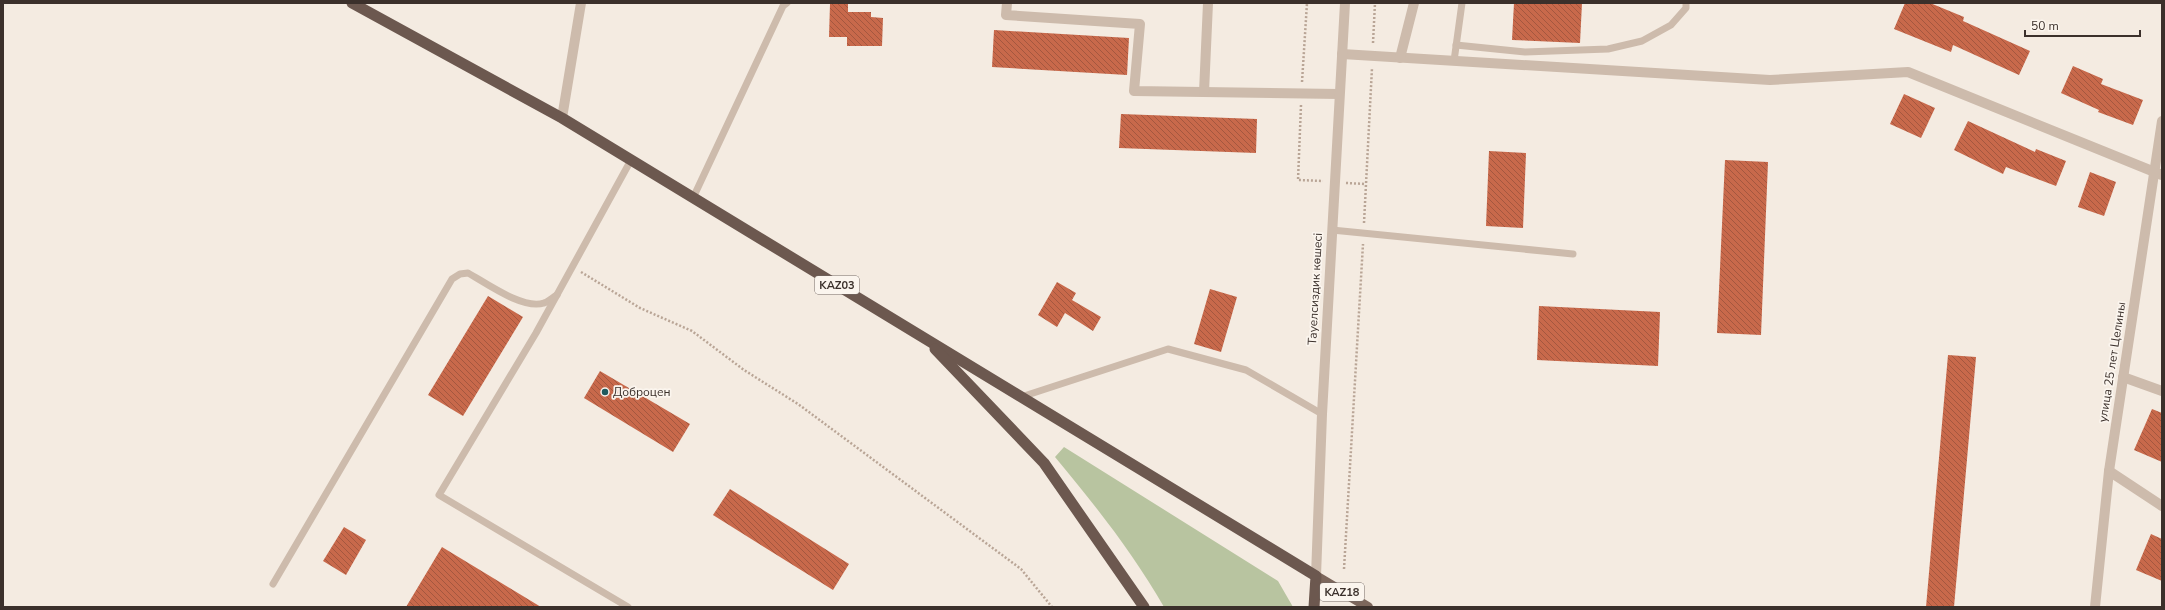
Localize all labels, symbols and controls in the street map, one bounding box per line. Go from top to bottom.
scale bar [2025,12,2140,38]
text: 50 m [2031,18,2059,34]
street label: Тауелсиздик көшесі [1304,232,1326,346]
road number: KАZ03 [815,276,859,294]
street label: улица 25 лет Целины [2095,301,2129,423]
place label: Доброцен [613,384,671,400]
marker: Доброцен [600,387,610,397]
road number: KAZ18 [1320,583,1364,601]

